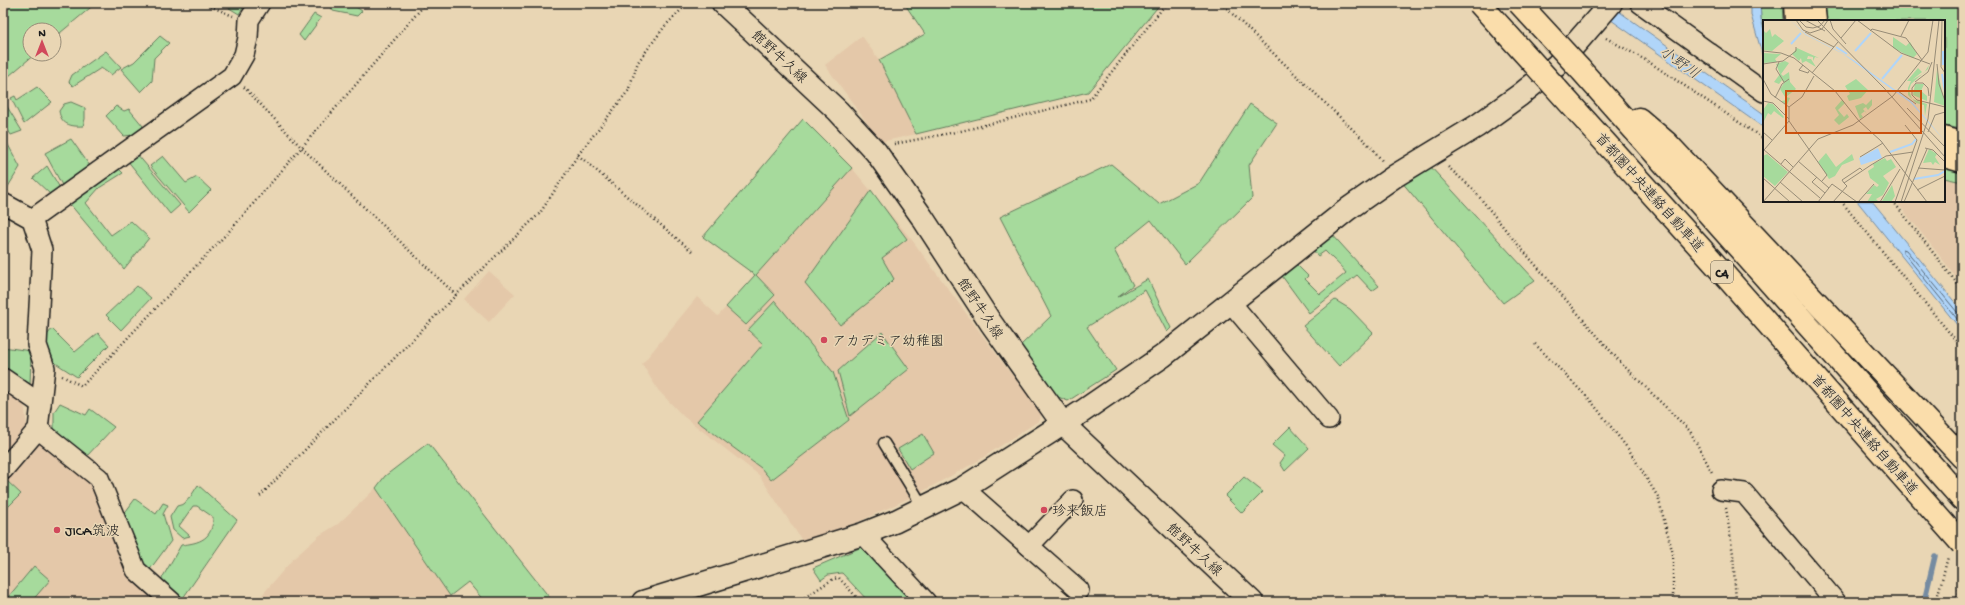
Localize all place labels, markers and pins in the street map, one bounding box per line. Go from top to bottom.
place label: アカデミア幼稚園 [832,334,944,351]
marker: アカデミア幼稚園 [819,335,829,345]
place label: 珍来飯店 [1052,504,1108,521]
marker: 珍来飯店 [1039,505,1049,515]
place label: JICA筑波 [65,524,120,541]
marker: JICA筑波 [52,525,62,535]

